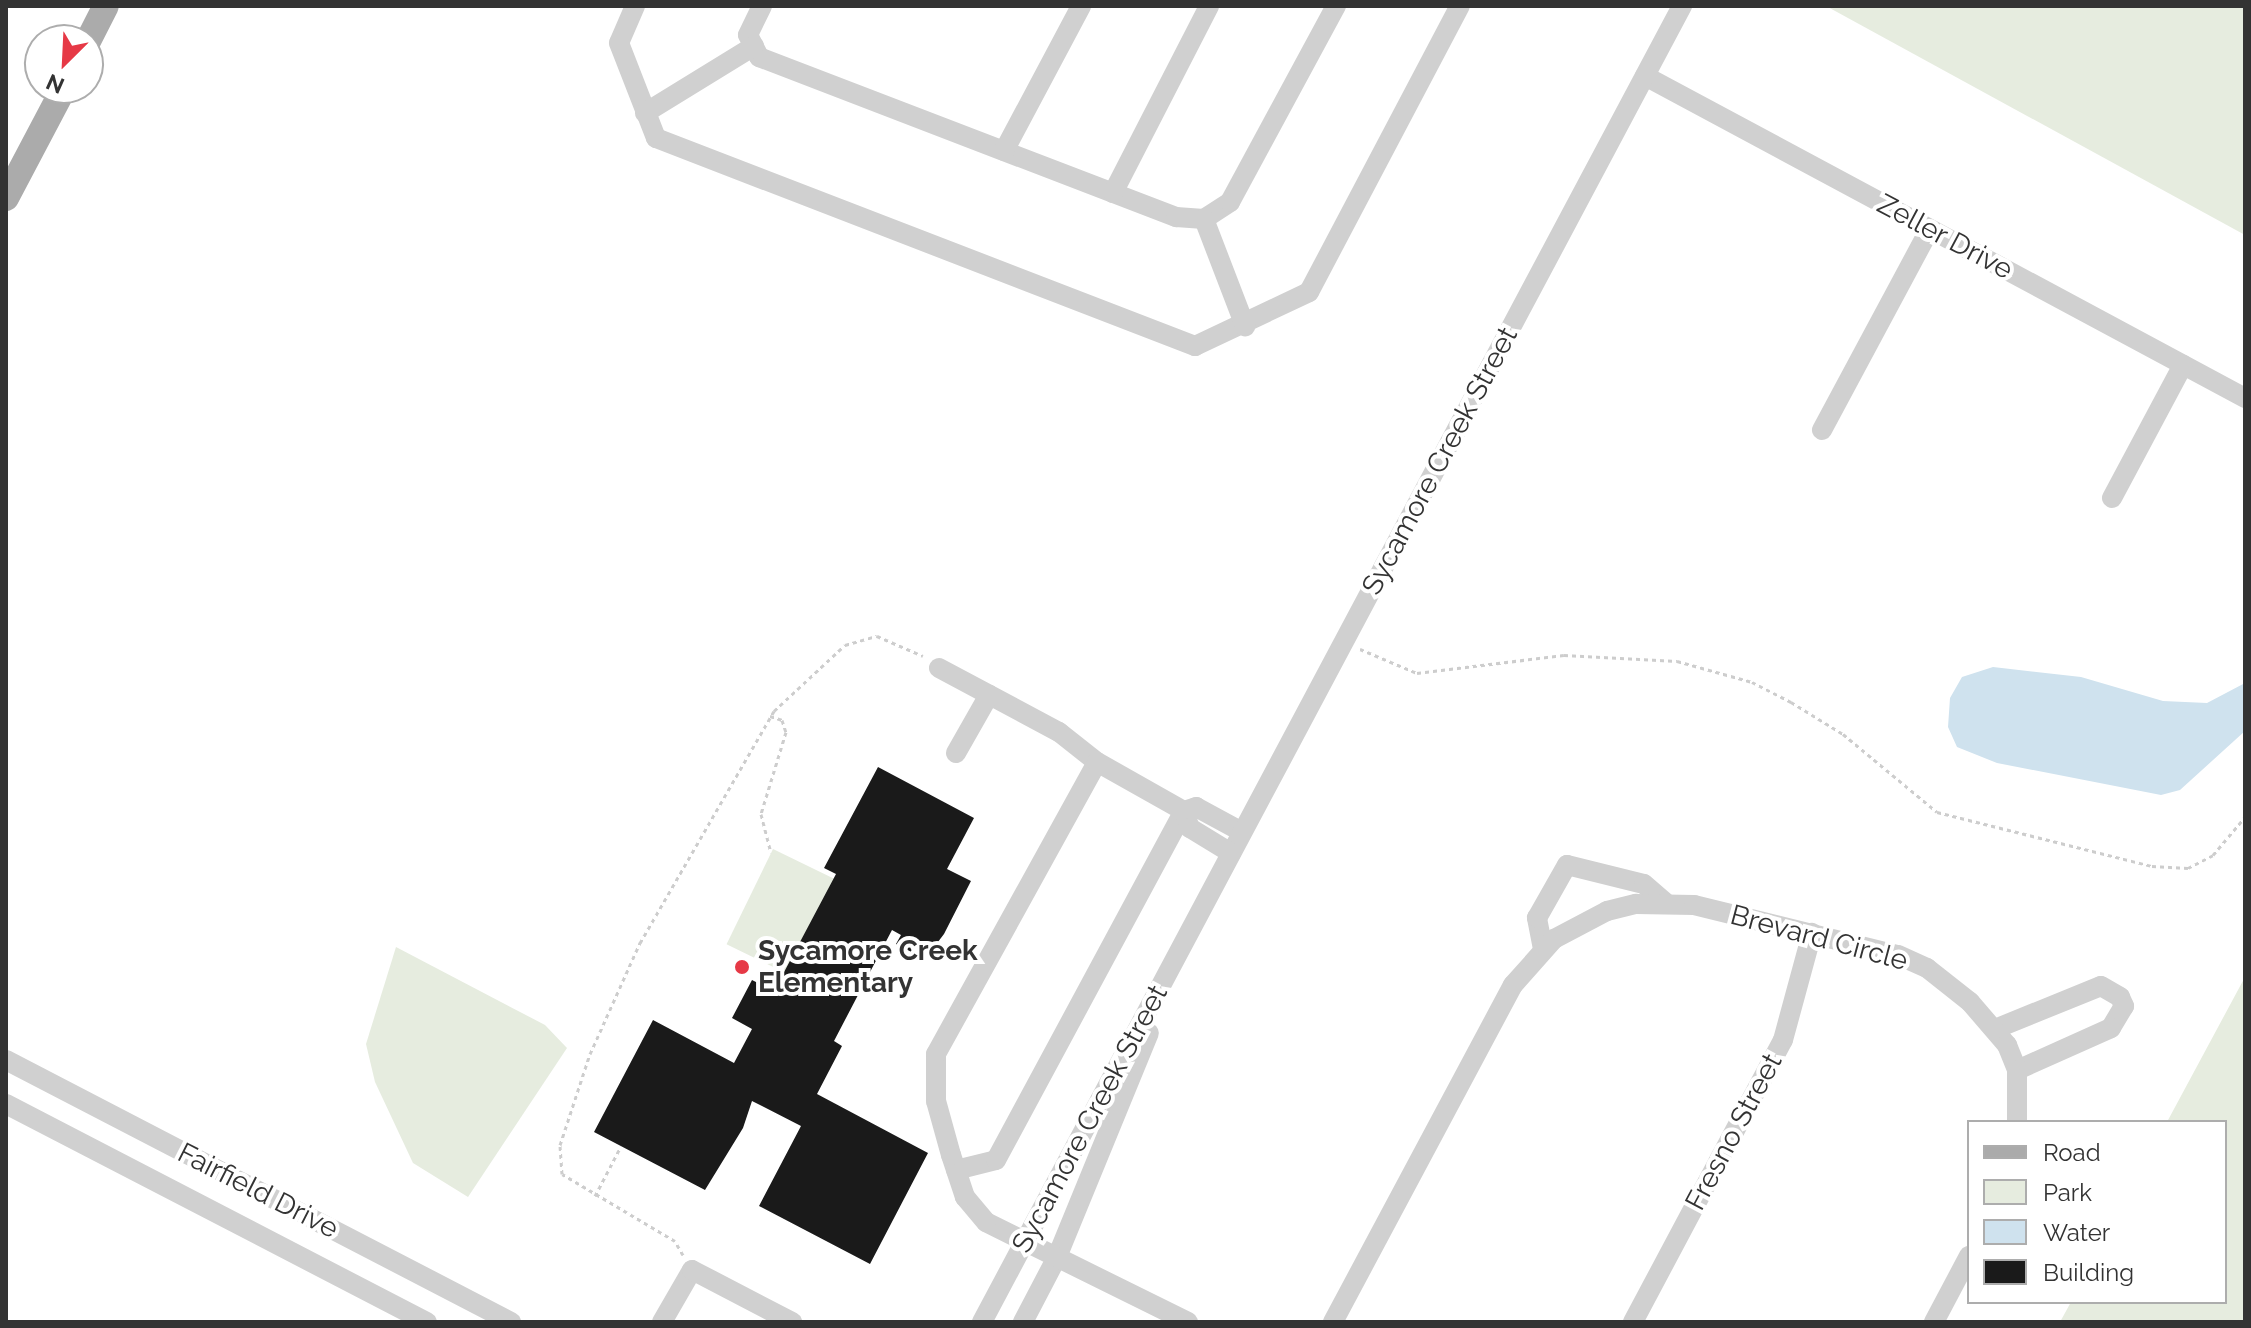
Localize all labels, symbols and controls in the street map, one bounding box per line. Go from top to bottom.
north arrow [24,24,104,104]
text: N [42,69,68,99]
street label: Zeller Drive [1871,187,2019,287]
street label: Sycamore Creek Street [1355,321,1525,601]
street label: Brevard Circle [1727,898,1911,978]
place label: Sycamore Creek Elementary [758,934,978,1000]
marker: Sycamore Creek Elementary [733,958,751,976]
street label: Sycamore Creek Street [1005,979,1175,1259]
street label: Fresno Street [1679,1048,1789,1216]
legend [1967,1120,2227,1304]
street label: Fairfield Drive [172,1136,344,1246]
text: Road [2043,1138,2101,1167]
text: Park [2043,1178,2092,1207]
text: Water [2043,1218,2110,1247]
text: Building [2043,1258,2134,1287]

